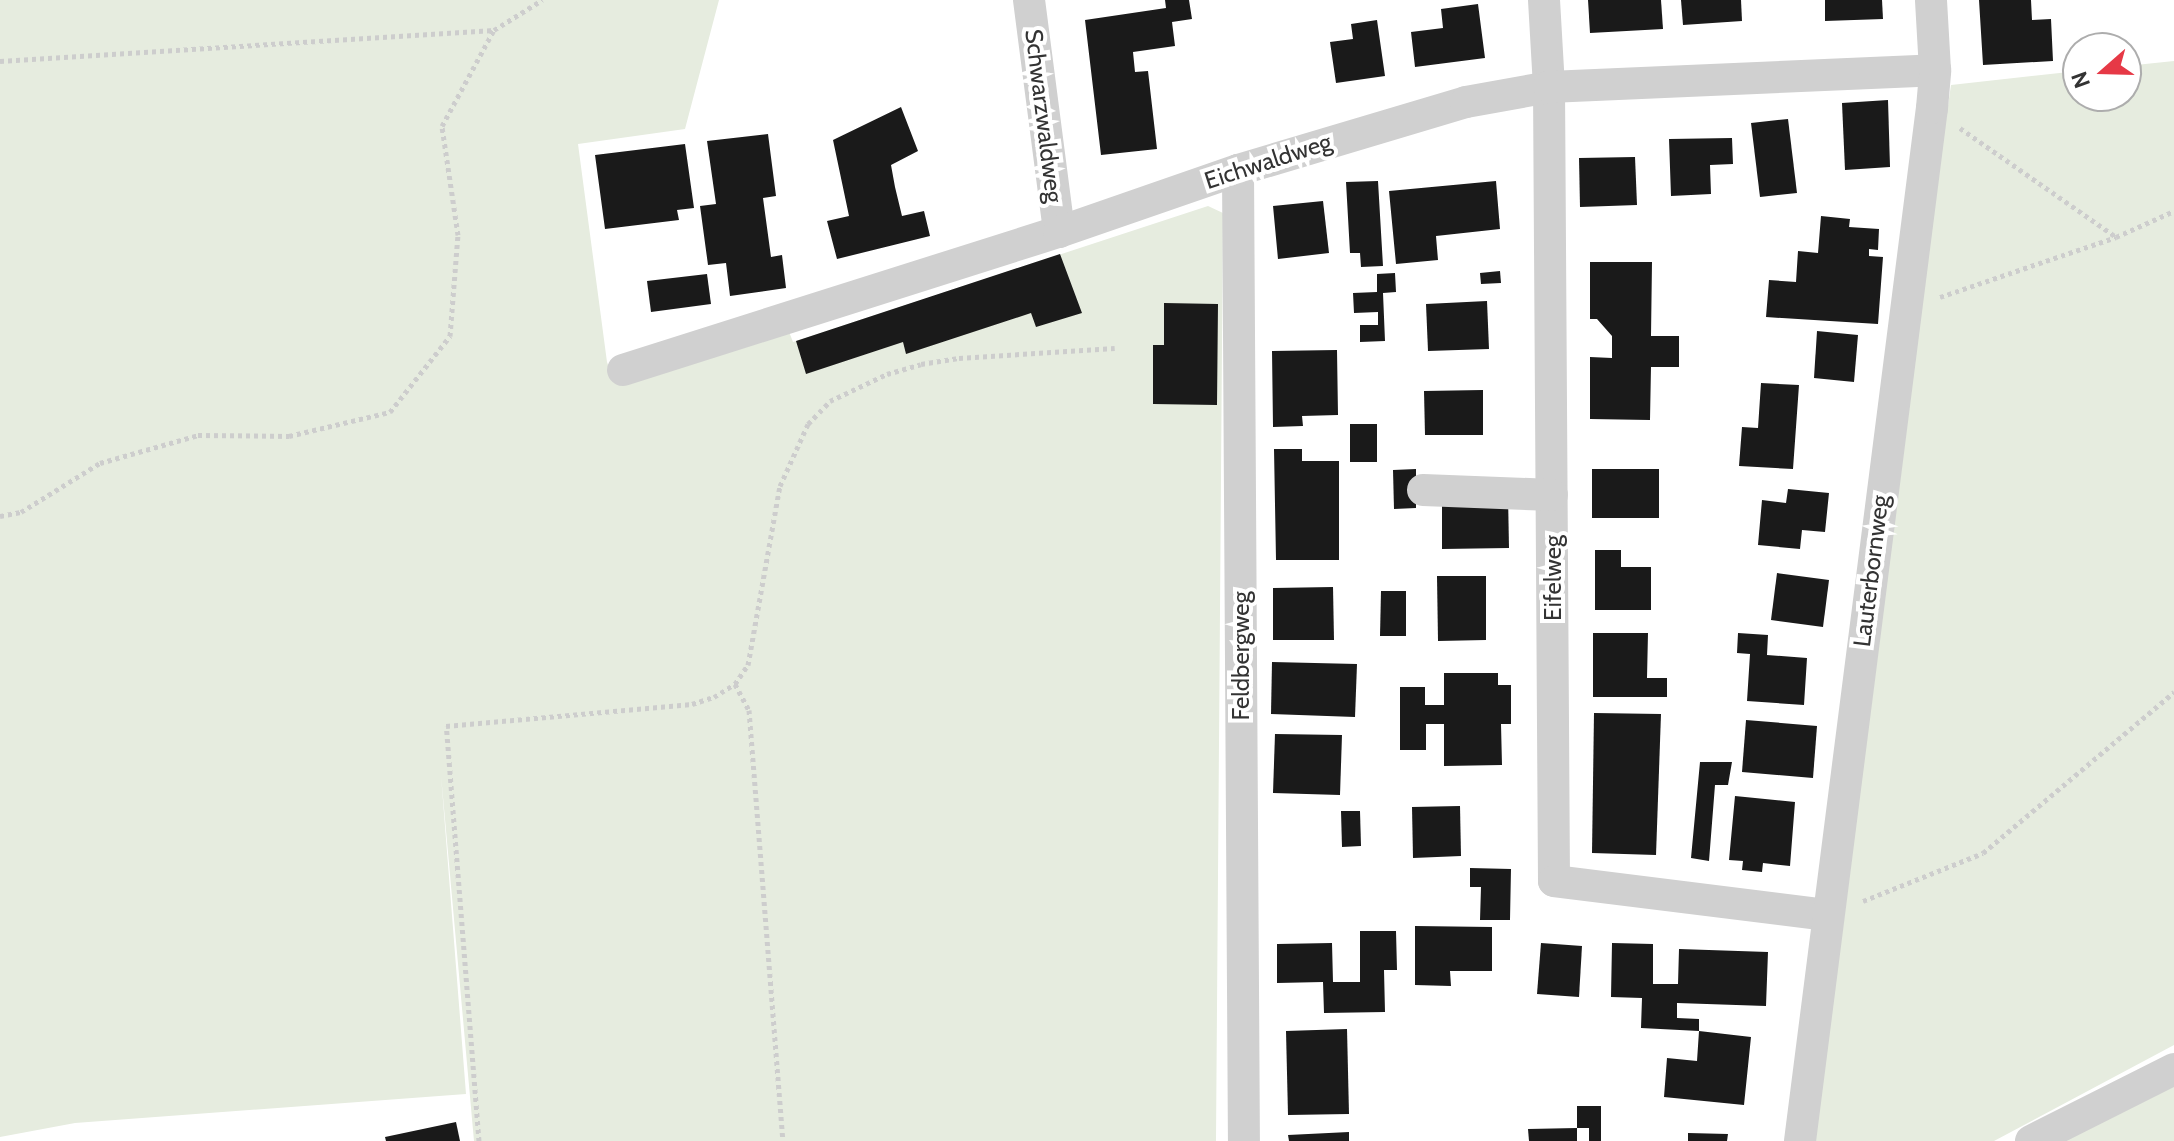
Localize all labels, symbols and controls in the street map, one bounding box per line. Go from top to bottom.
street label: Schwarzwaldweg [1019,28,1069,204]
north arrow [2062,32,2142,112]
text: N [2066,68,2096,92]
street label: Eichwaldweg [1201,127,1335,195]
street label: Lauterbornweg [1847,493,1895,649]
street label: Eifelweg [1539,535,1567,621]
street label: Feldbergweg [1227,591,1255,721]

